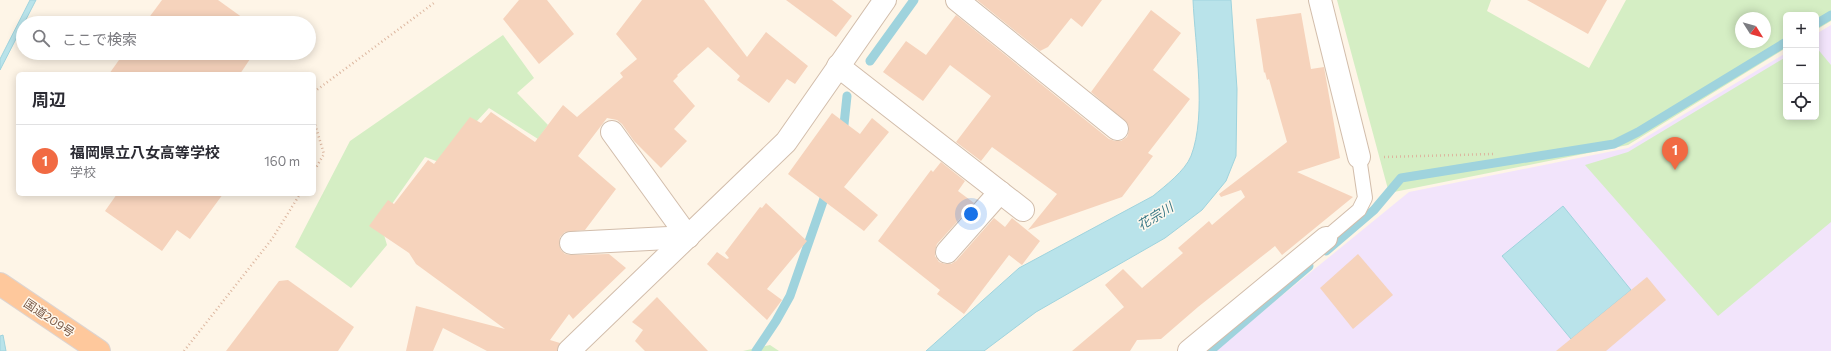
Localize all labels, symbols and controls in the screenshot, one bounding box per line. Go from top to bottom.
north arrow [1735,12,1771,48]
map controls [1783,12,1819,120]
button: + [1783,12,1819,48]
search box [16,16,316,60]
icon: search [30,27,52,49]
text: ここで検索 [62,30,137,48]
button: − [1783,48,1819,84]
button: locate [1783,84,1819,120]
text: 周辺 [32,89,66,110]
pin: 1 [1662,137,1688,170]
text: 福岡県立八女高等学校 [70,143,220,161]
text: 1 [42,153,48,169]
text: 160 m [264,153,300,169]
text: 学校 [70,164,96,180]
water label: 花宗川 [1134,198,1177,233]
your location [961,204,981,224]
street label: 国道209号 [22,295,77,339]

